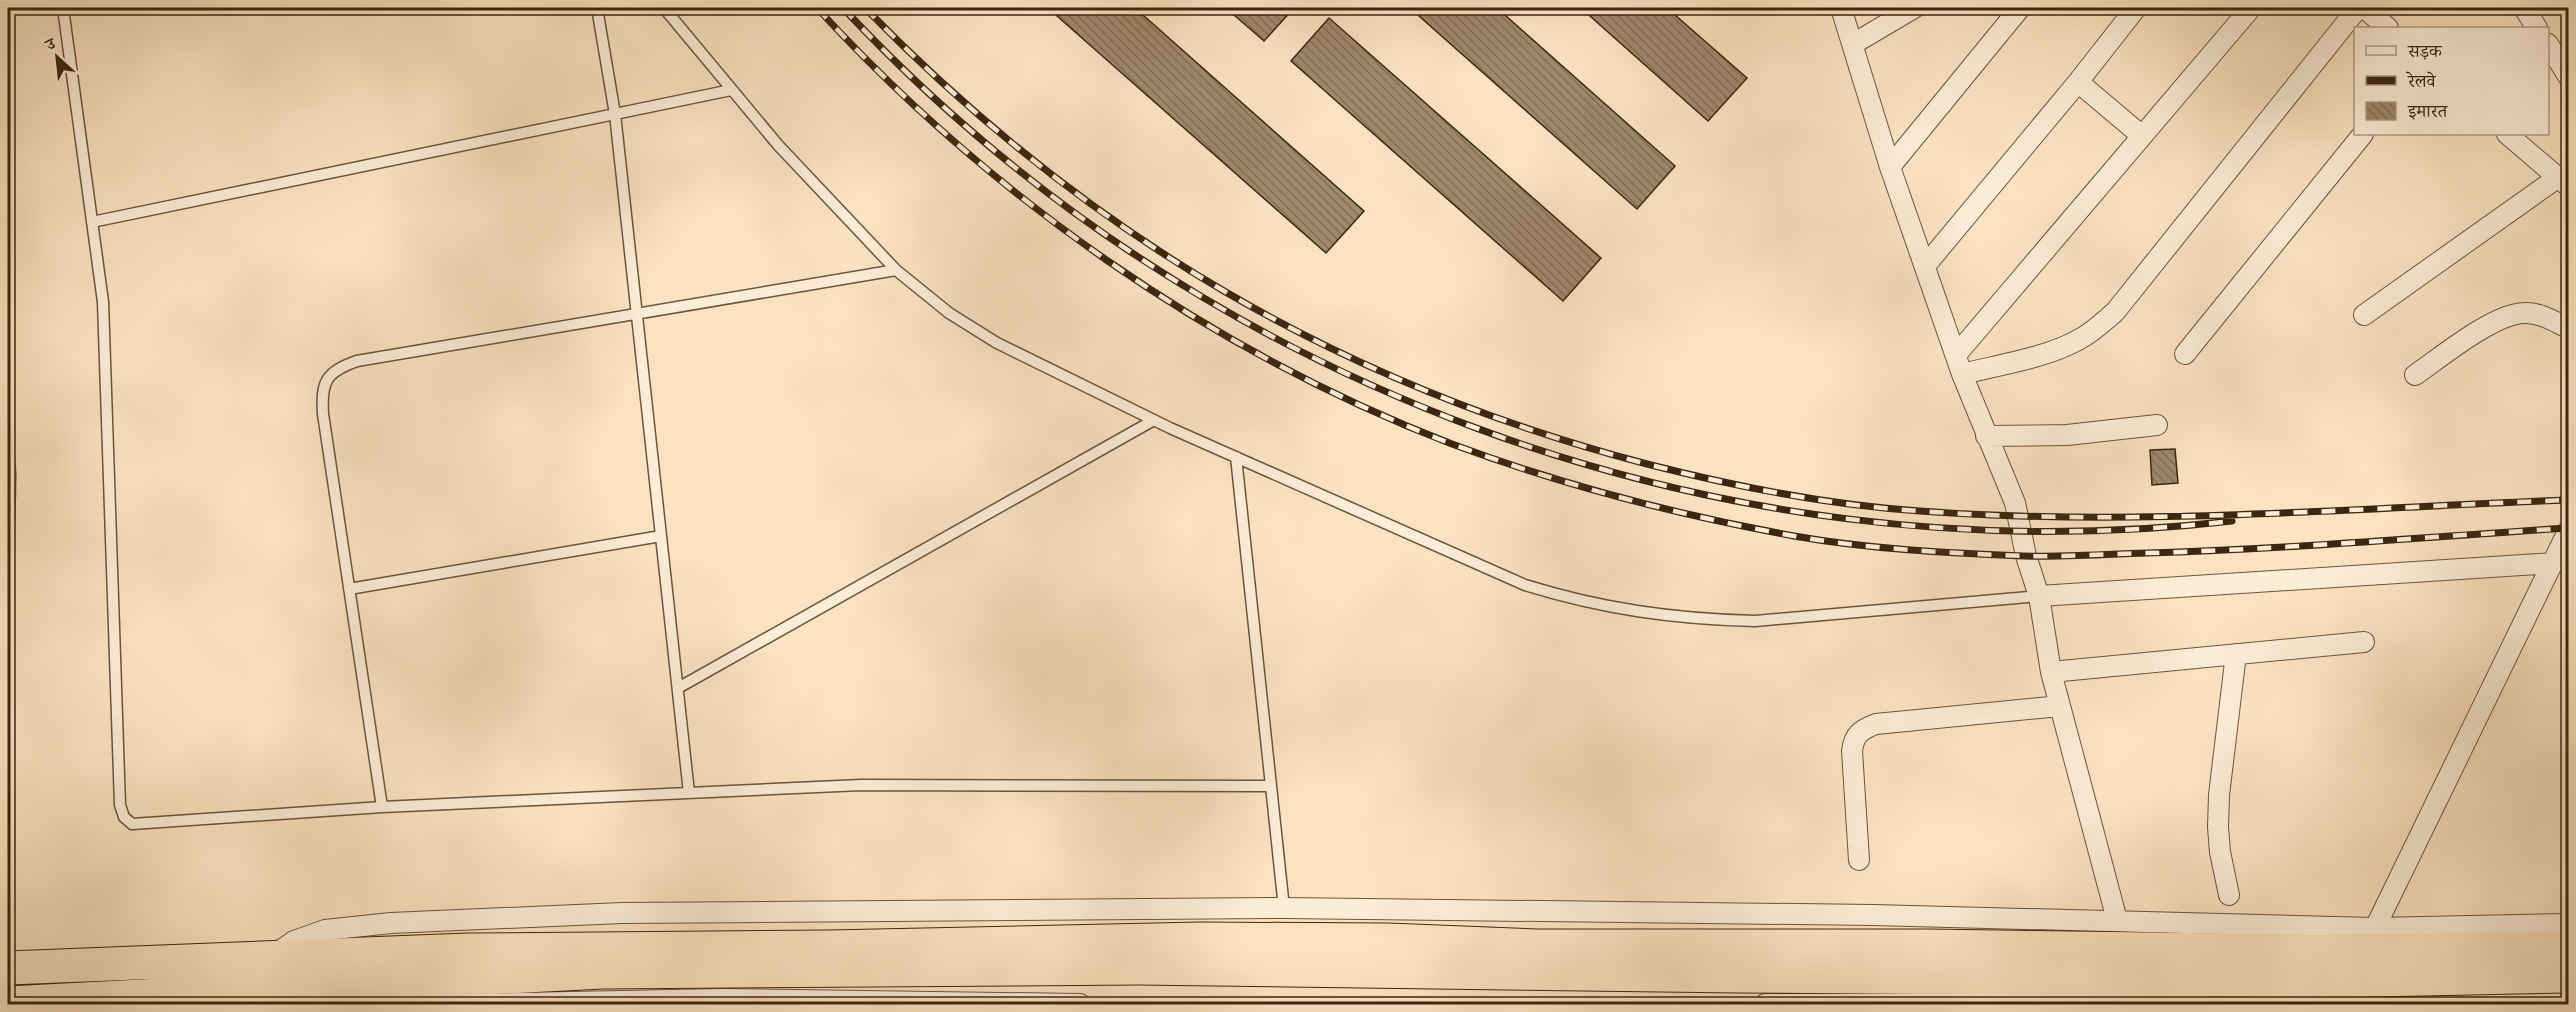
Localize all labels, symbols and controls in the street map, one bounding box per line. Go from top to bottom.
north arrow [27,27,87,87]
legend [2354,27,2549,135]
text: उ [42,33,61,58]
text: सड़क [2407,40,2443,65]
text: रेलवे [2406,70,2437,95]
text: इमारत [2407,100,2448,125]

